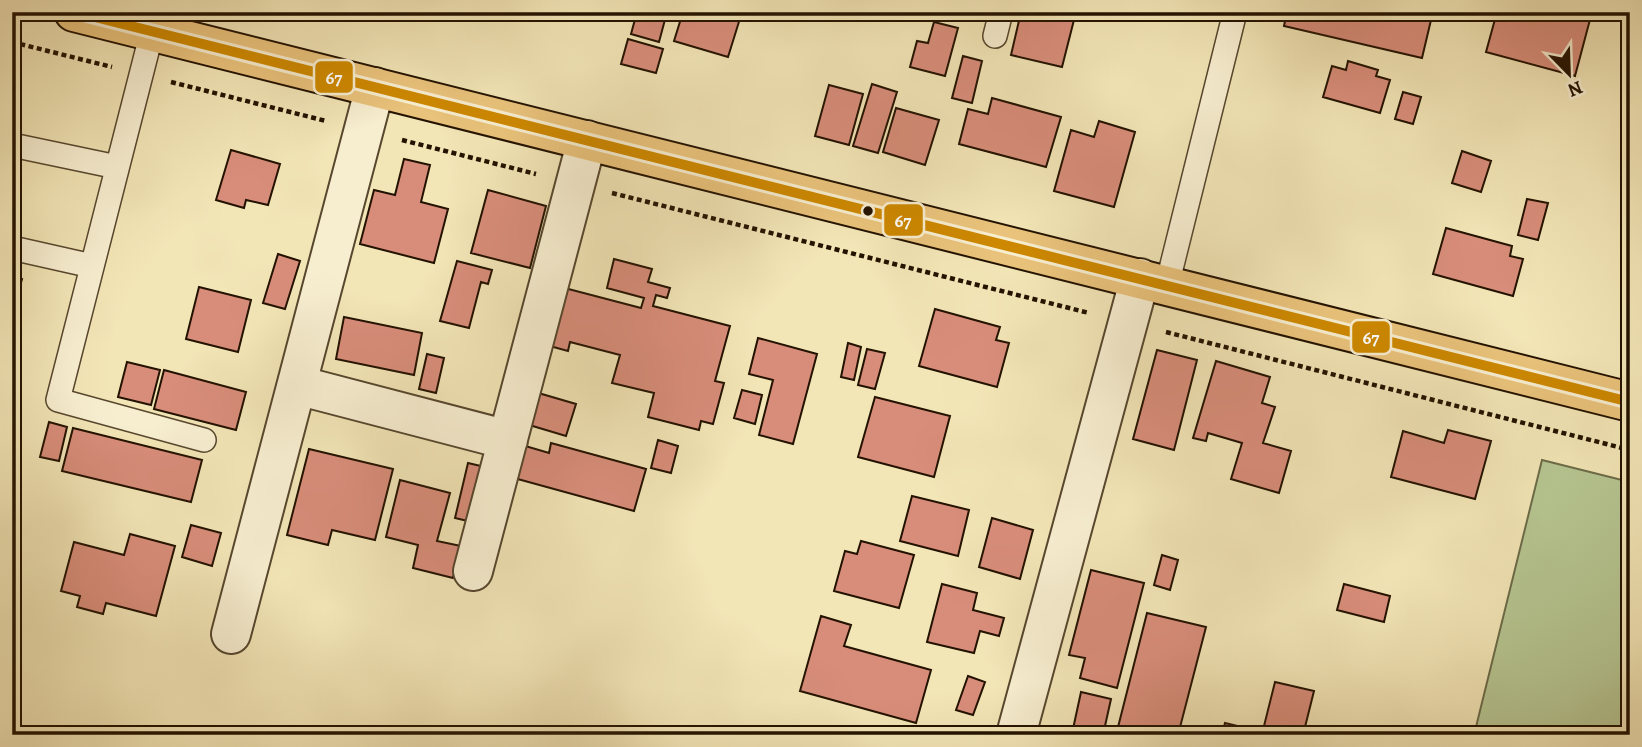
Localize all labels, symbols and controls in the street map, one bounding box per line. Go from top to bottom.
north arrow [1534,38,1604,108]
line badge: 67 [314,60,354,94]
text: 67 [326,65,343,91]
text: N [1564,74,1587,103]
line badge: 67 [883,203,924,237]
unlabelled marker [861,204,875,218]
text: 67 [895,208,912,234]
line badge: 67 [1351,320,1391,354]
text: 67 [1363,325,1380,351]

